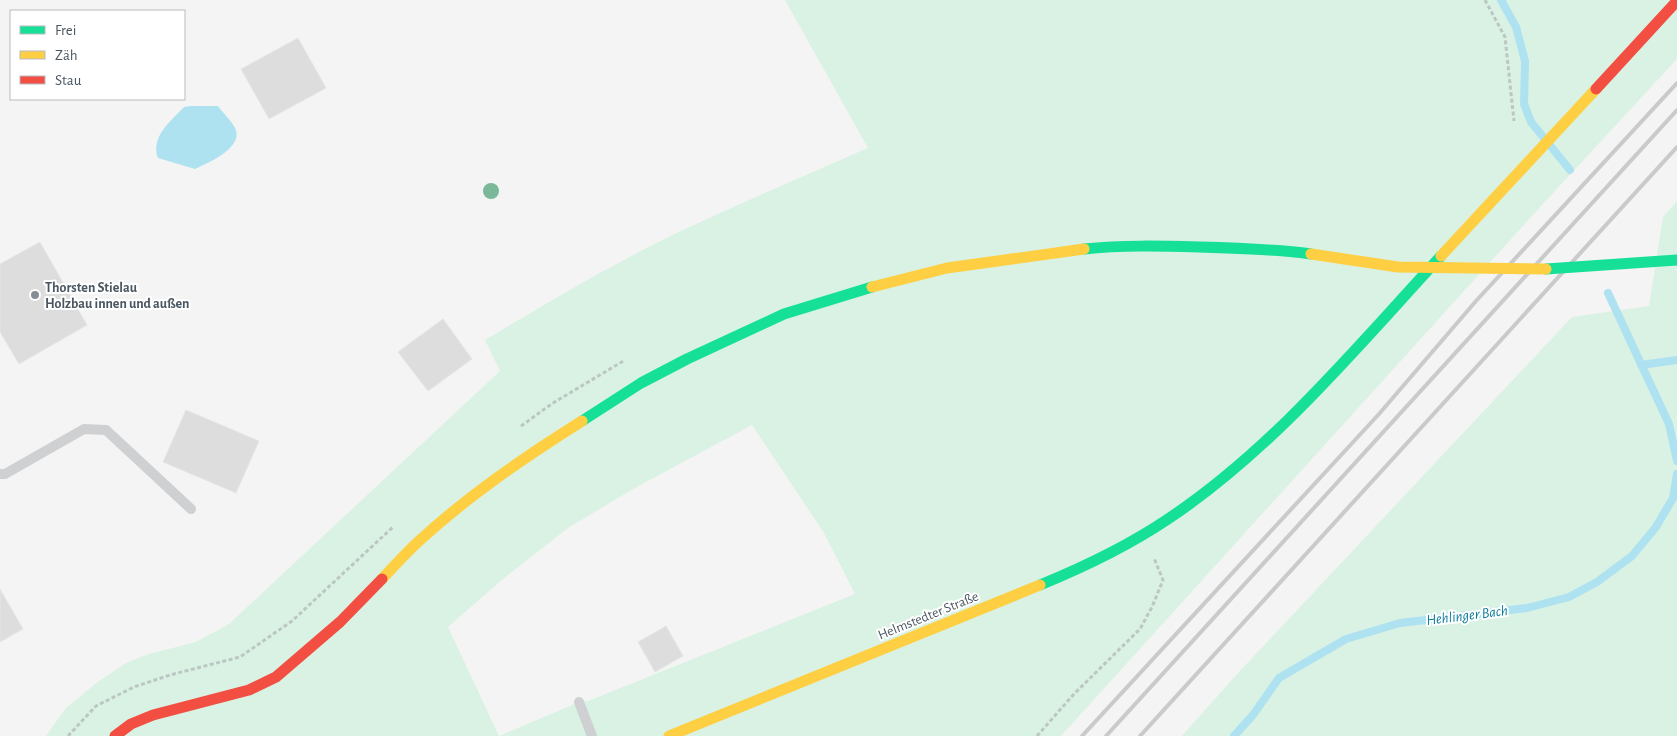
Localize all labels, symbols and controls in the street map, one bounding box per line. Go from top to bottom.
legend [10,10,185,100]
text: Frei [55,23,76,38]
text: Zäh [55,48,78,63]
text: Stau [55,73,82,88]
place label: Thorsten Stielau Holzbau innen und außen [45,281,190,311]
marker: Thorsten Stielau Holzbau innen und außen [29,289,41,301]
street label: Helmstedter Straße [876,589,981,643]
water label: Hehlinger Bach [1426,603,1509,628]

